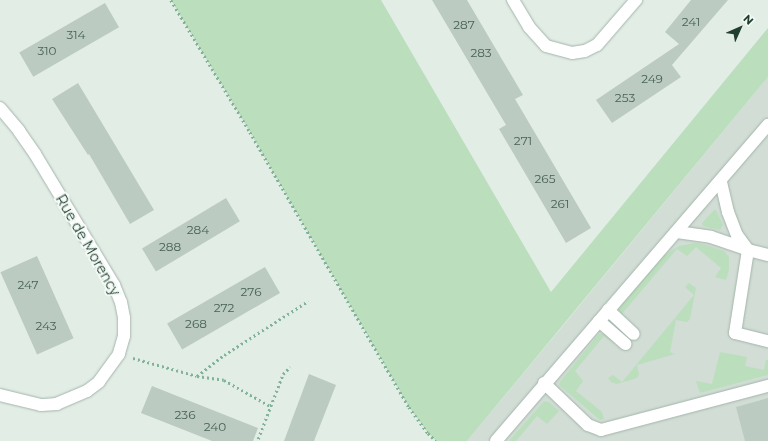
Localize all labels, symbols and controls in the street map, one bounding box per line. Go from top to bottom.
north arrow [720,8,760,48]
text: N [740,11,757,28]
house number: 241 [682,15,700,29]
house number: 287 [453,18,475,32]
house number: 314 [66,28,86,42]
house number: 310 [37,44,57,58]
house number: 283 [470,46,492,60]
house number: 249 [641,72,663,86]
house number: 253 [615,91,635,105]
house number: 271 [514,134,532,148]
house number: 265 [535,172,555,186]
street label: Rue de Morency [52,191,124,299]
house number: 261 [551,197,569,211]
house number: 284 [187,223,209,237]
house number: 288 [159,240,181,254]
house number: 247 [18,278,38,292]
house number: 276 [241,285,261,299]
house number: 272 [214,301,234,315]
house number: 268 [185,317,207,331]
house number: 243 [35,319,57,333]
house number: 236 [175,408,195,422]
house number: 240 [204,420,226,434]

